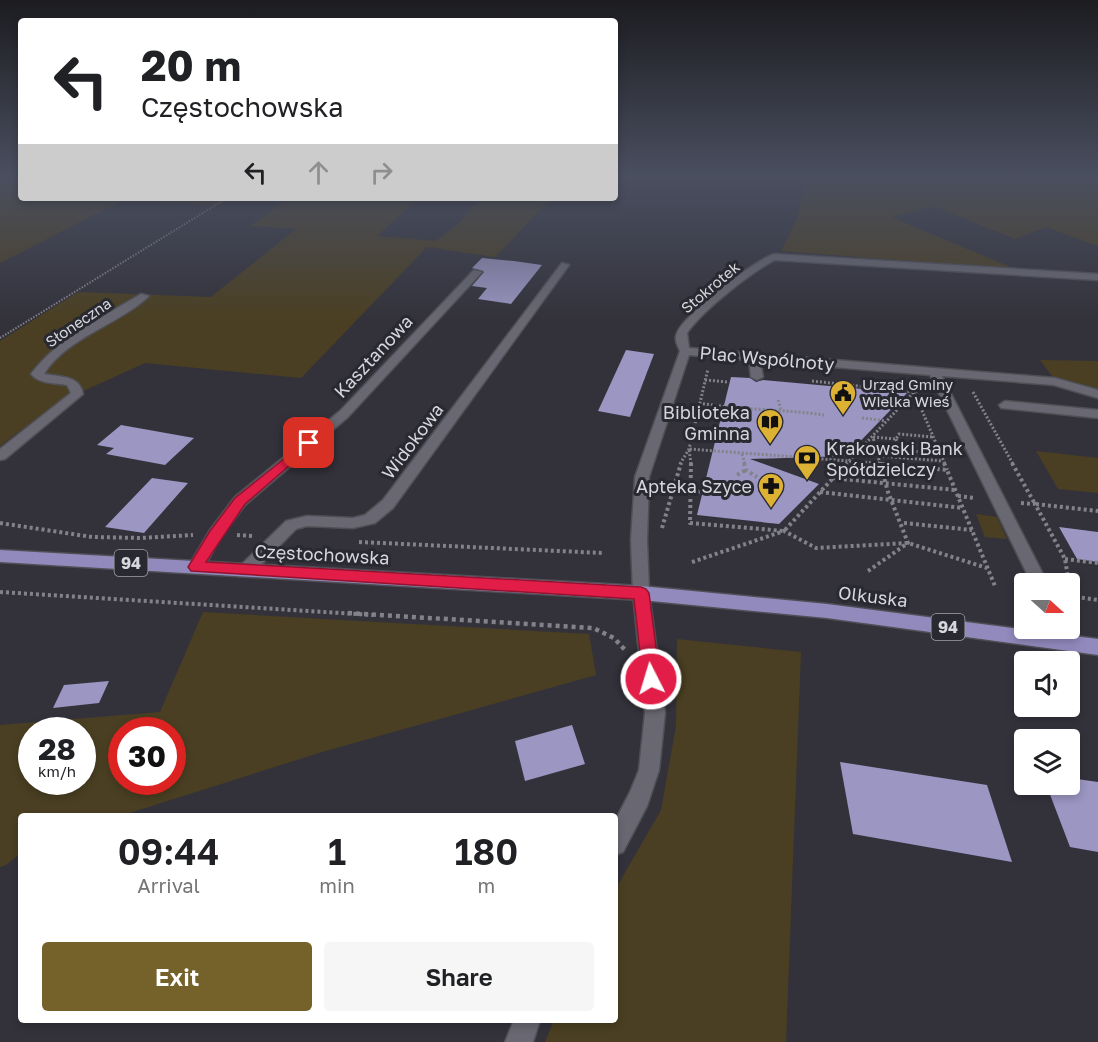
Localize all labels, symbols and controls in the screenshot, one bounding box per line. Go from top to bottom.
text: 20 m [141,40,241,90]
icon: left [42,42,120,120]
text: Częstochowska [141,91,344,123]
icon: left [239,156,272,189]
icon: ahead [302,156,335,189]
icon: right [365,156,398,189]
street label: Stokrotek [677,257,743,317]
street label: Słoneczna [42,294,114,350]
street label: Kasztanowa [329,310,417,402]
street label: Plac Wspólnoty [699,341,835,375]
place label: Urząd Gminy Wielka Wieś [862,375,954,410]
public building icon: Urząd Gminy Wielka Wieś [828,378,858,416]
street label: Widokowa [376,399,448,483]
place label: Biblioteka Gminna [663,401,750,444]
library icon: Biblioteka Gminna [755,407,785,445]
pin [283,417,334,468]
icon: arrive [292,426,325,459]
place label: Krakowski Bank Spółdzielczy [826,437,963,480]
bank icon: Krakowski Bank Spółdzielczy [792,443,822,481]
pharmacy icon: Apteka Szyce [756,471,786,509]
place label: Apteka Szyce [636,475,752,497]
street label: Częstochowska [254,539,390,569]
road number: 94 [114,550,148,576]
north arrow [1014,573,1080,639]
map controls [1014,573,1080,795]
street label: Olkuska [837,581,909,611]
road number: 94 [932,614,964,640]
position arrow [619,647,683,711]
button: sound [1014,651,1080,717]
speed limit sign: 30 [108,717,186,795]
button: layers [1014,729,1080,795]
text: 28 [38,731,76,767]
text: km/h [38,762,76,780]
text: 09:44 [118,830,220,873]
text: 1 [328,830,346,873]
text: 180 [454,830,518,873]
text: Arrival [137,873,200,897]
text: min [319,873,355,897]
text: m [477,873,495,897]
button: Exit [42,942,312,1011]
button: Share [324,942,594,1011]

